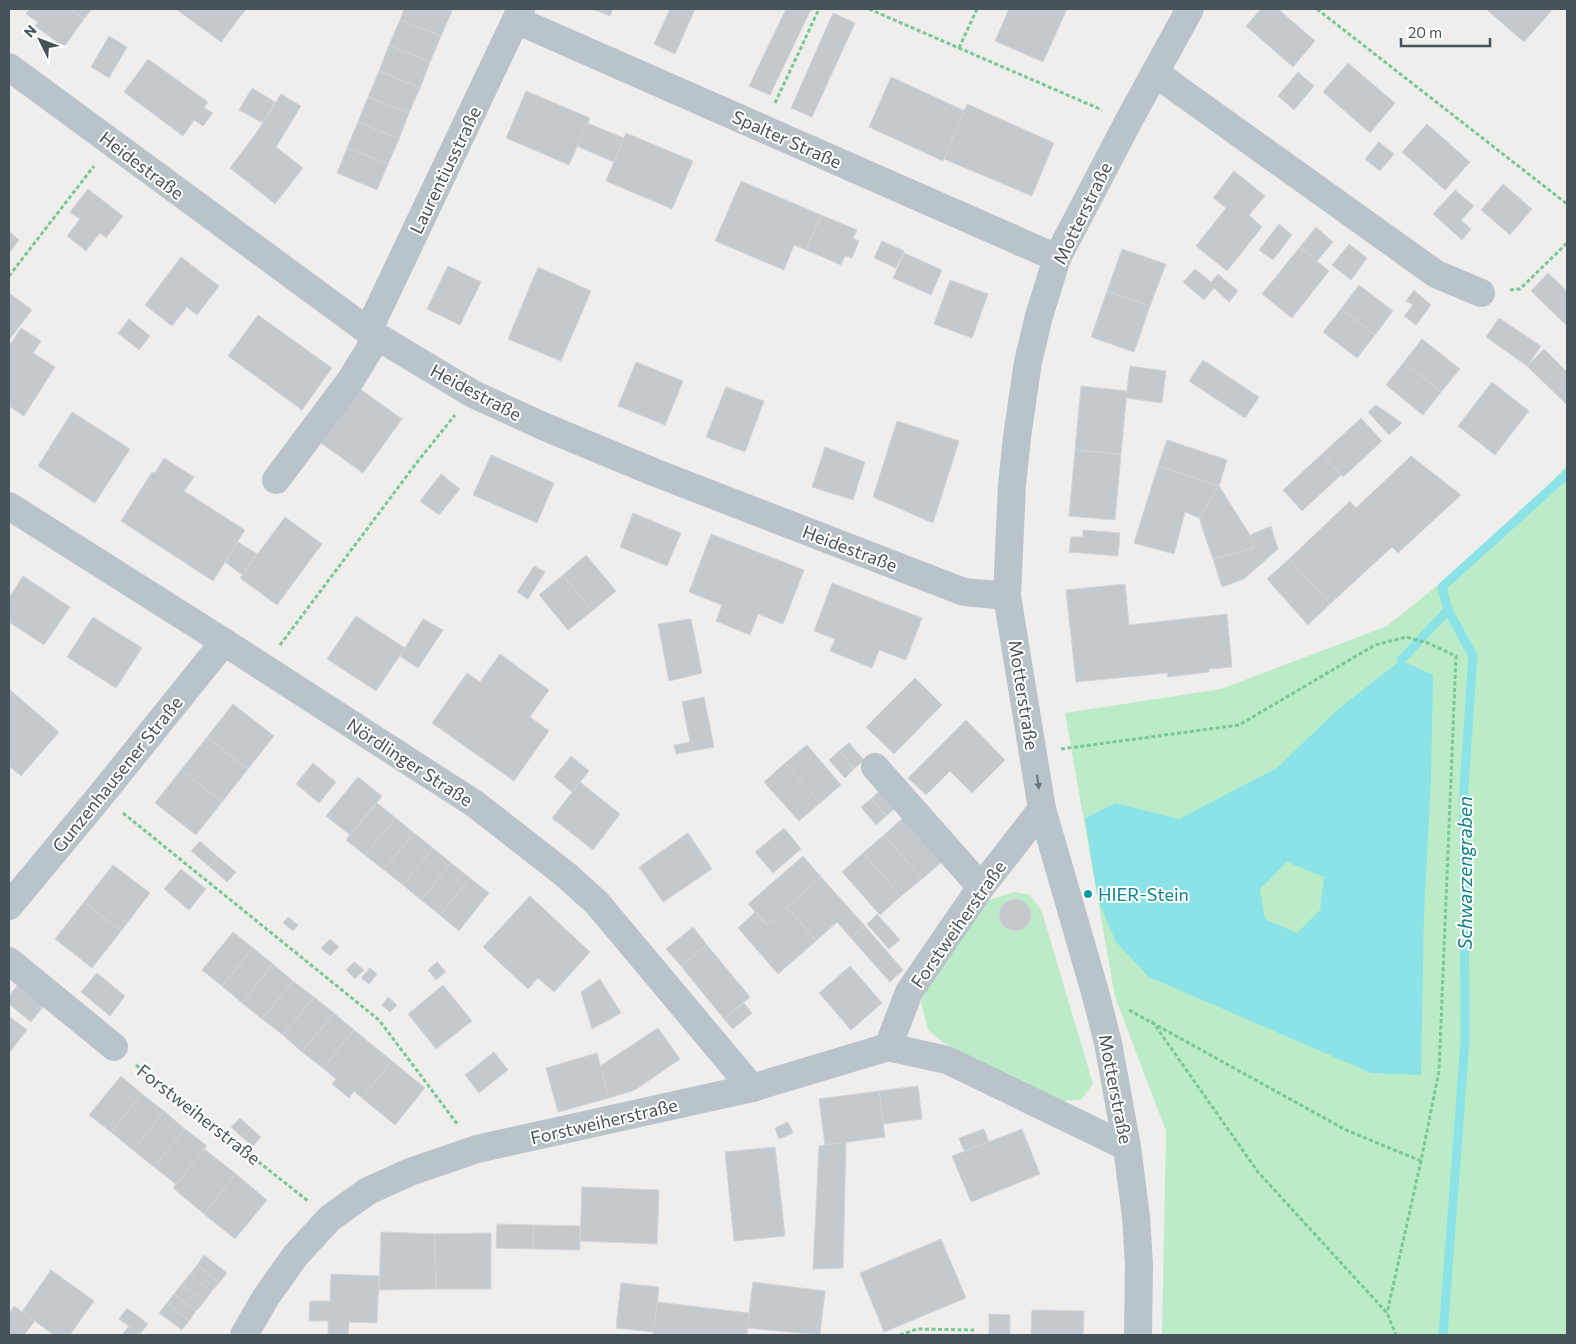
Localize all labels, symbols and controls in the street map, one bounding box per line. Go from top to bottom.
north arrow [15,15,65,65]
scale bar [1401,15,1490,47]
text: N [20,21,40,41]
text: 20 m [1408,23,1442,41]
street label: Laurentiusstraße [405,103,485,237]
street label: Spalter Straße [729,105,845,173]
street label: Heidestraße [96,126,188,204]
street label: Motterstraße [1048,158,1116,268]
street label: Heidestraße [427,359,525,425]
street label: Heidestraße [799,520,901,576]
street label: Motterstraße [1004,638,1044,752]
street label: Gunzenhausener Straße [47,691,187,857]
street label: Nördlinger Straße [343,713,477,811]
one-way arrow [1034,774,1042,790]
water label: Schwarzengraben [1453,796,1476,950]
street label: Forstweiherstraße [906,856,1010,992]
place label: HIER-Stein [1098,883,1189,905]
marker: HIER-Stein [1082,888,1094,900]
street label: Motterstraße [1095,1032,1137,1146]
street label: Forstweiherstraße [133,1059,265,1169]
street label: Forstweiherstraße [528,1093,680,1149]

